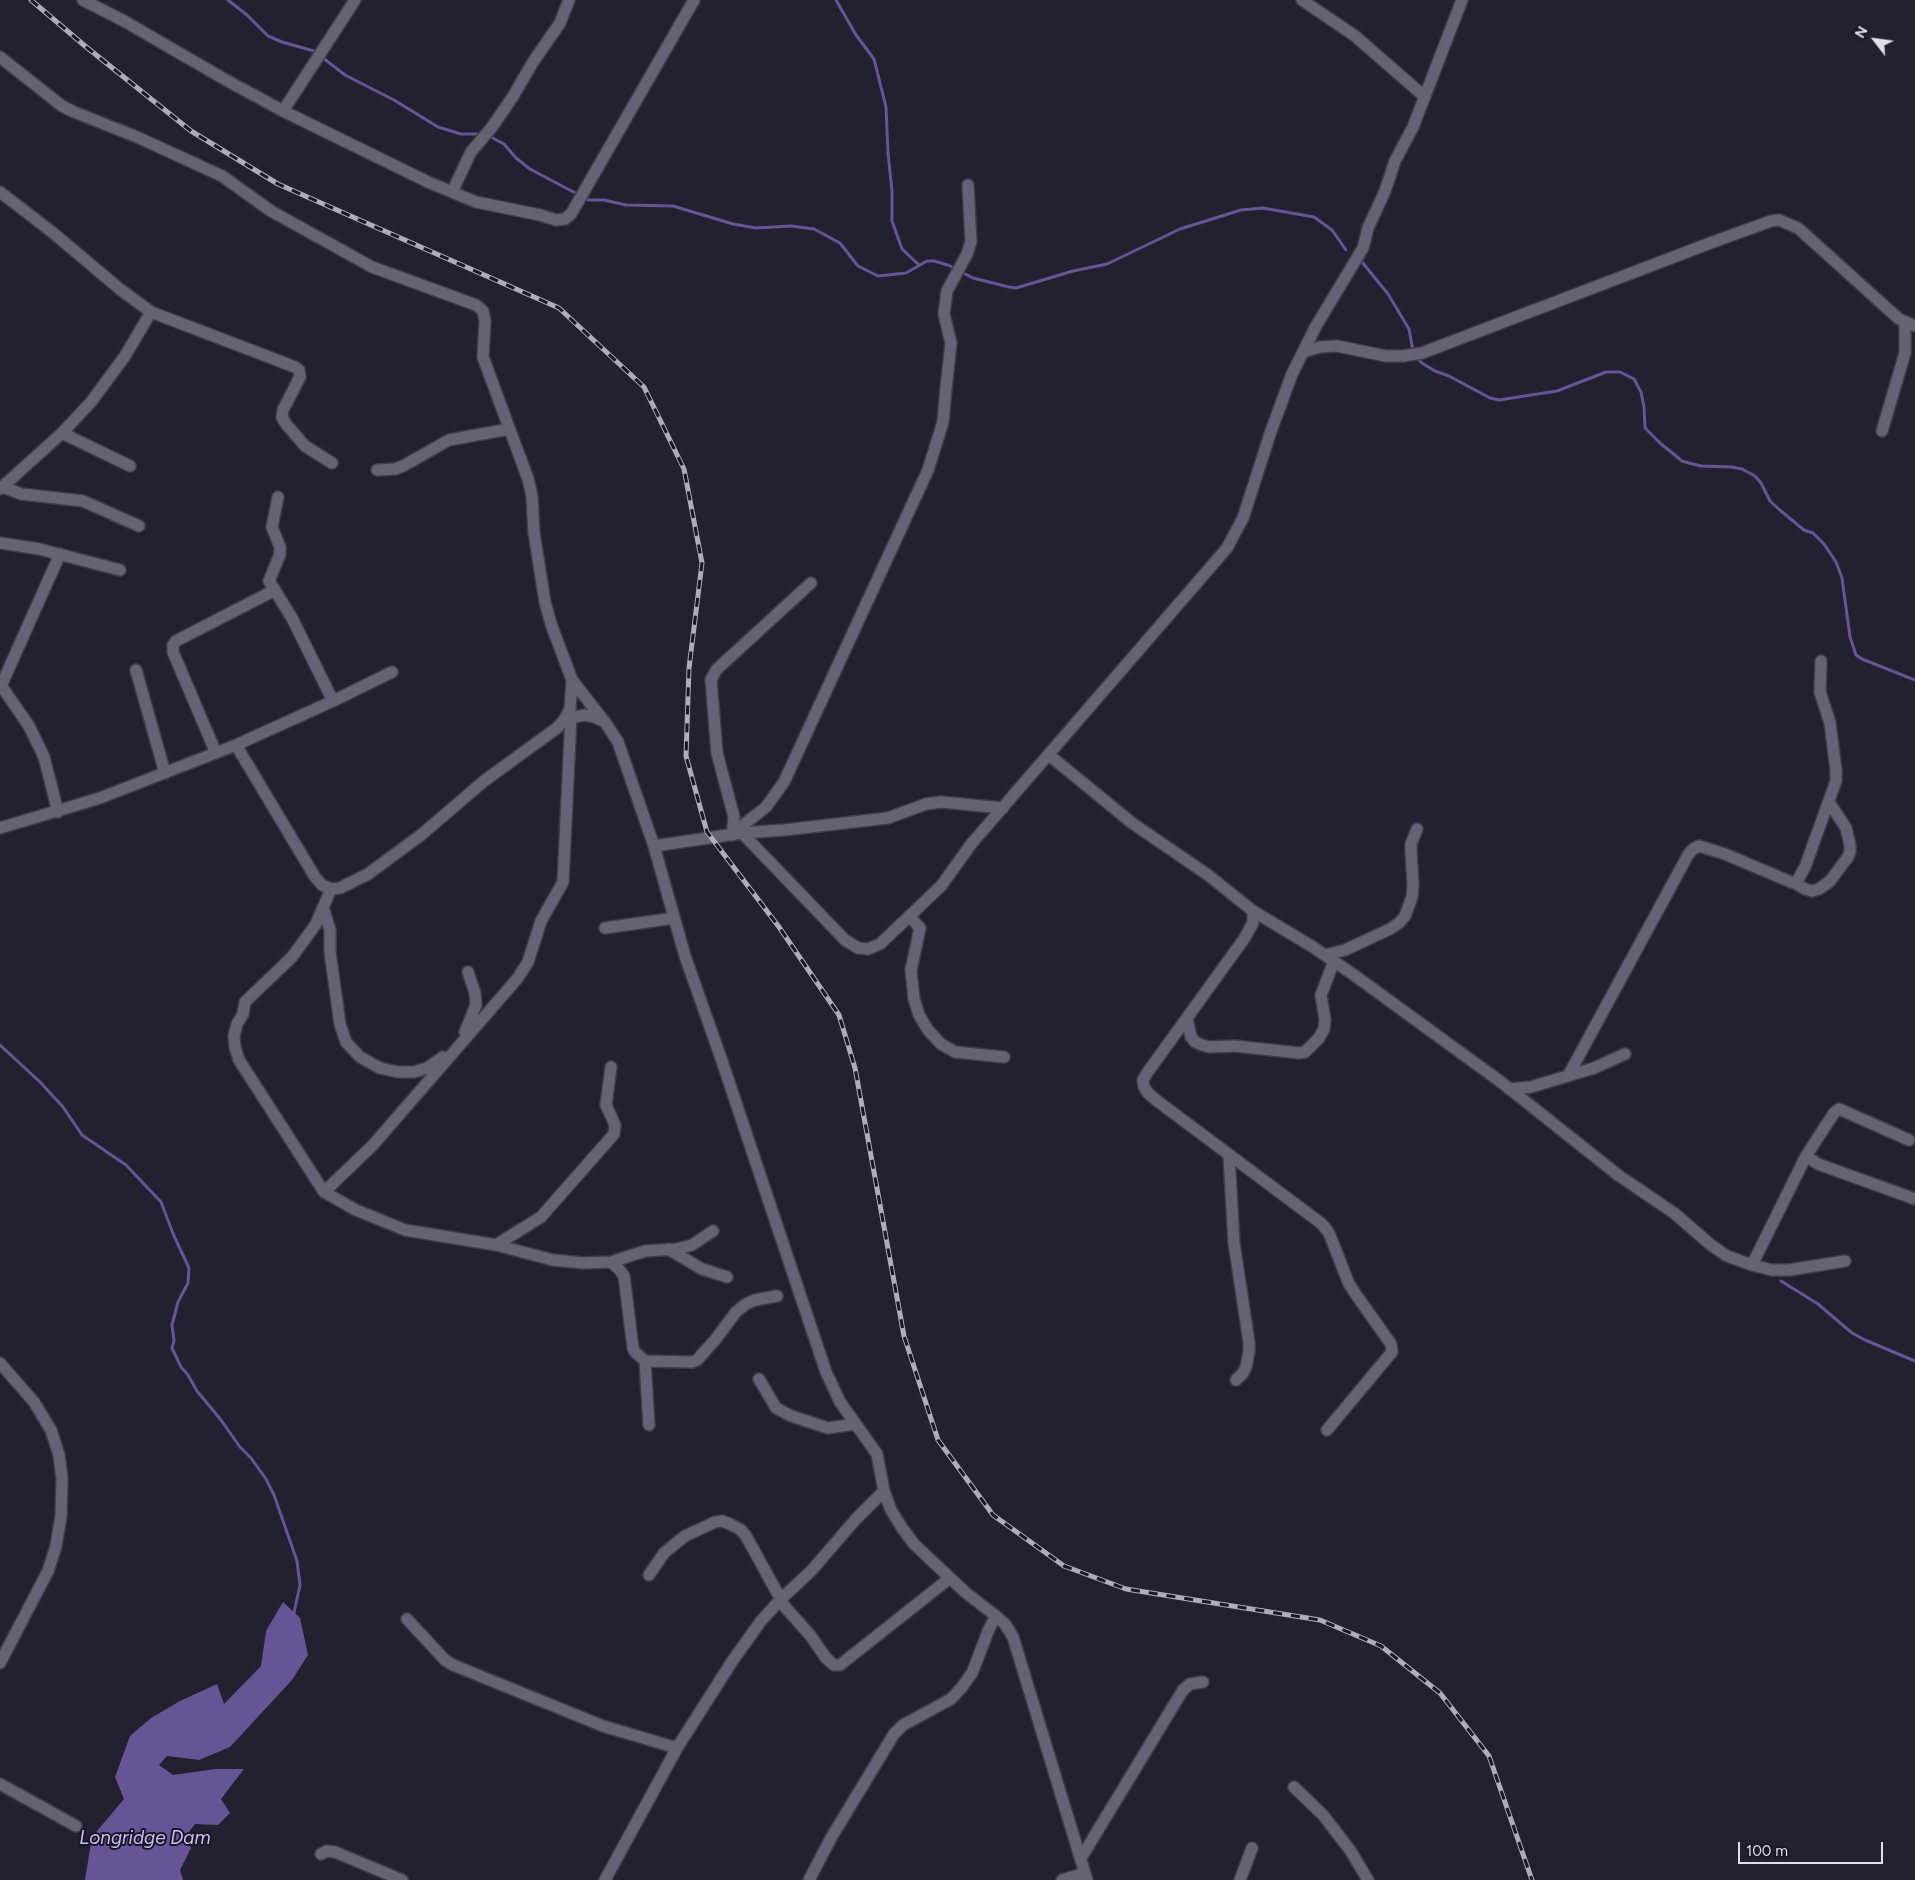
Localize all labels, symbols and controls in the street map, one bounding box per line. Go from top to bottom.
north arrow [1850,15,1900,65]
text: N [1852,23,1872,41]
water label: Longridge Dam [79,1827,211,1849]
scale bar [1740,1832,1885,1864]
text: 100 m [1746,1842,1788,1860]

